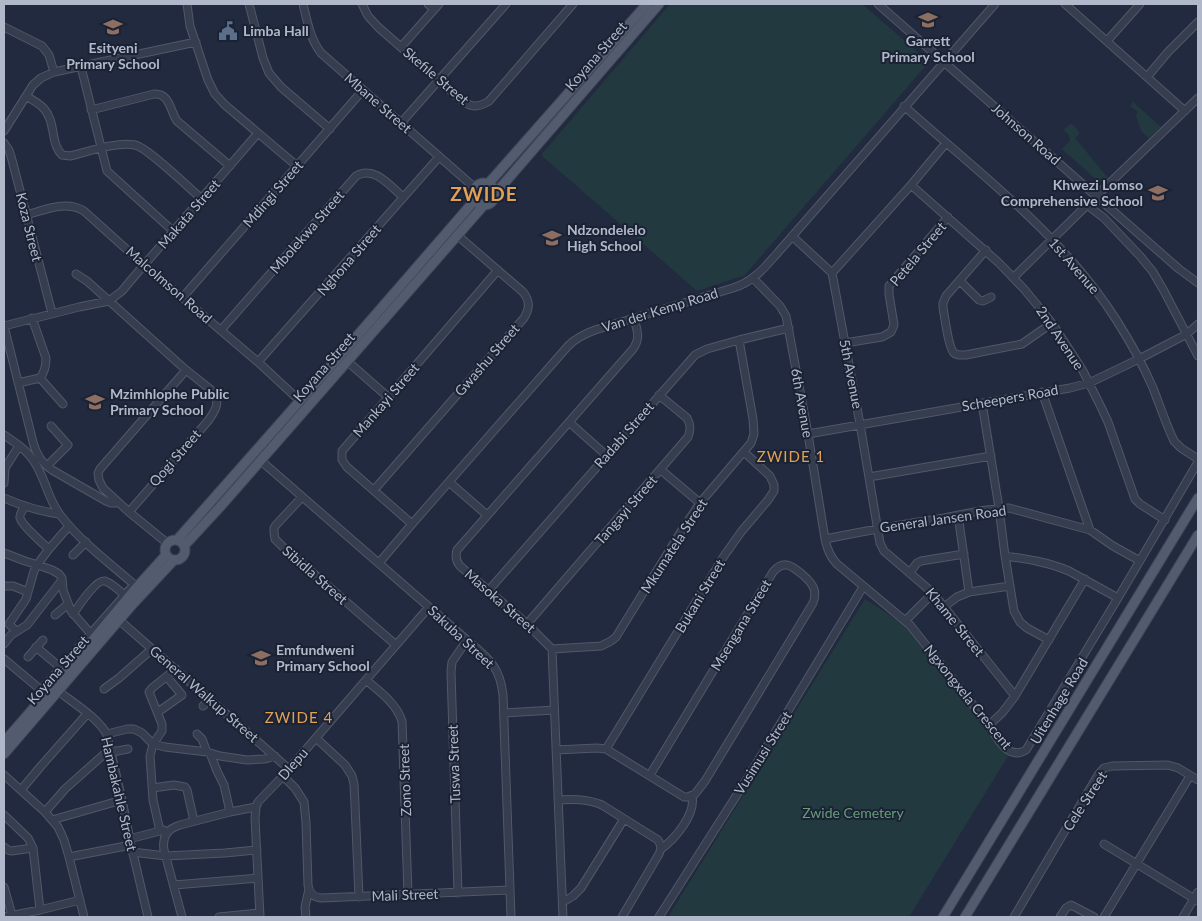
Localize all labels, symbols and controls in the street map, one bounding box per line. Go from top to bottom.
school or university icon: Garrett Primary School [917,9,939,31]
school or university icon: Esityeni Primary School [102,16,124,38]
street label: Koyana Street [561,18,630,94]
public building icon: Limba Hall [217,20,239,42]
place label: Limba Hall [243,22,309,39]
place label: Garrett Primary School [881,32,975,65]
place label: Esityeni Primary School [66,39,160,72]
street label: Skefile Street [400,43,473,108]
street label: Mbane Street [341,69,415,136]
street label: Johnson Road [988,99,1064,168]
street label: Mdingi Street [239,157,306,231]
street label: Makata Street [154,176,223,252]
place label: Khwezi Lomso Comprehensive School [1001,176,1143,209]
district label: ZWIDE [450,182,518,205]
school or university icon: Khwezi Lomso Comprehensive School [1147,182,1169,204]
street label: Mbolekwa Street [266,187,347,277]
street label: Koza Street [13,191,46,263]
street label: Petela Street [886,218,949,289]
street label: Nghona Street [313,221,384,299]
place label: Ndzondelelo High School [567,221,646,254]
school or university icon: Ndzondelelo High School [541,227,563,249]
street label: 1st Avenue [1045,234,1103,297]
street label: Malcolmson Road [123,243,216,327]
street label: Van der Kemp Road [600,284,720,335]
street label: 2nd Avenue [1033,303,1088,373]
street label: Gwashu Street [451,320,523,399]
street label: Koyana Street [289,329,358,405]
street label: 5th Avenue [836,338,867,410]
street label: Mankayi Street [349,359,422,440]
street label: 6th Avenue [788,367,817,439]
street label: Scheepers Road [960,381,1060,414]
place label: Mzimhlophe Public Primary School [110,385,229,418]
school or university icon: Mzimhlophe Public Primary School [84,391,106,413]
street label: Radabi Street [590,398,657,471]
street label: Qogi Street [145,426,204,490]
district label: ZWIDE 1 [757,447,825,465]
street label: Tangayi Street [591,471,660,548]
street label: Mkumatela Street [637,495,710,596]
street label: General Jansen Road [879,501,1007,536]
street label: Sibidla Street [279,542,351,607]
street label: Bukani Street [671,556,728,635]
street label: Masoka Street [461,565,539,636]
street label: Msengana Street [707,576,775,673]
street label: Khame Street [923,584,988,659]
street label: Sakuba Street [425,602,498,672]
street label: Koyana Street [23,632,92,708]
place label: Emfundweni Primary School [276,641,370,674]
street label: Ngxongxela Crescent [921,641,1016,752]
street label: General Walkup Street [146,642,262,745]
school or university icon: Emfundweni Primary School [250,647,272,669]
street label: Uitenhage Road [1026,655,1091,747]
district label: ZWIDE 4 [265,708,333,726]
street label: Vusimusi Street [730,708,795,798]
street label: Tuswa Street [444,724,463,804]
street label: Hambakahle Street [98,735,141,853]
street label: Dlepu [274,744,311,783]
street label: Zono Street [395,744,414,816]
street label: Cele Street [1059,768,1110,834]
park label: Zwide Cemetery [802,804,904,821]
street label: Mali Street [371,885,439,904]

